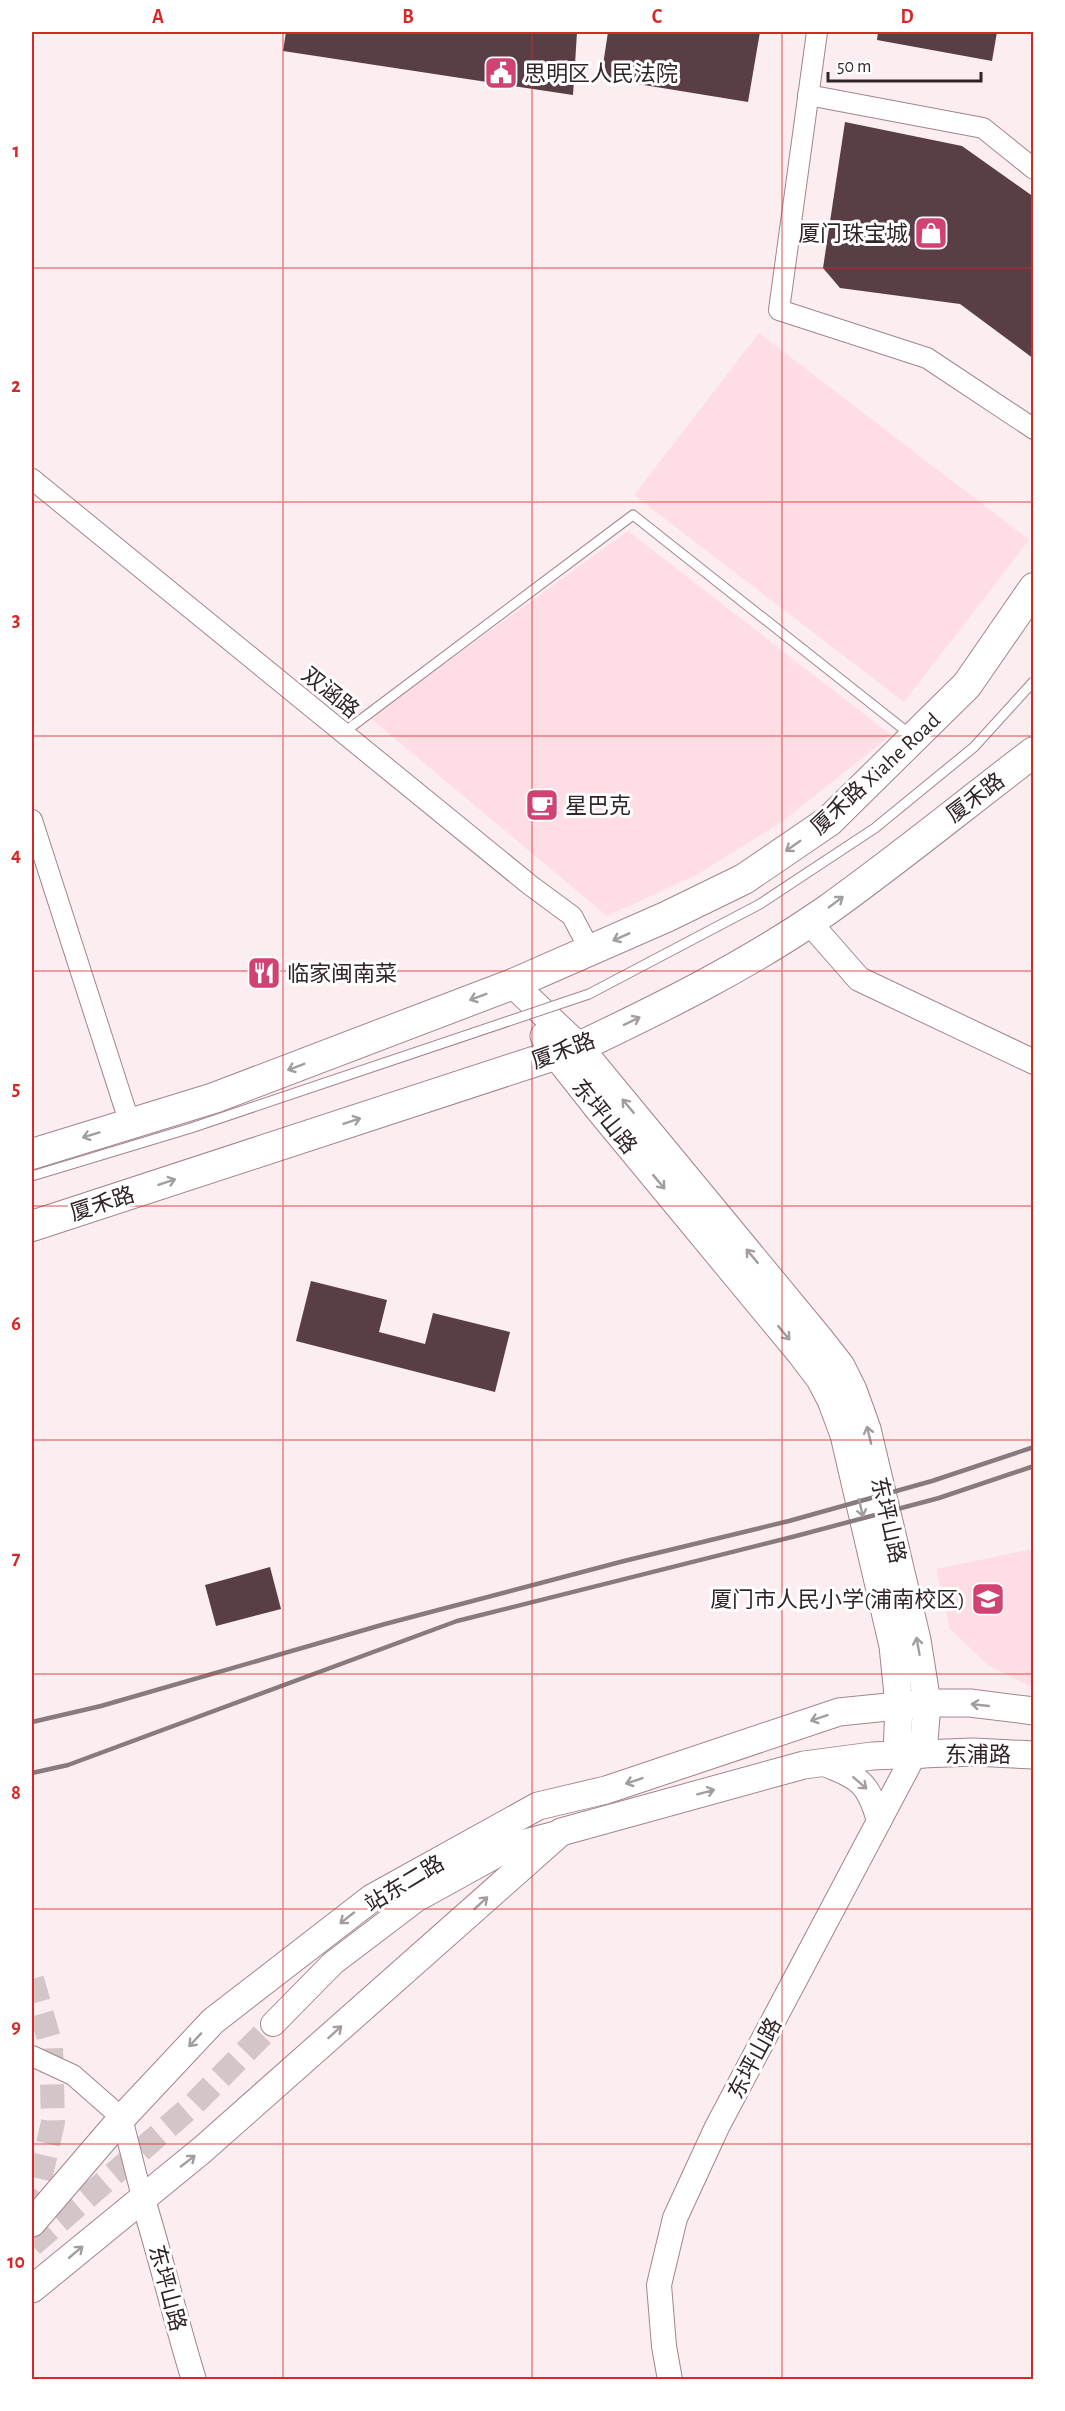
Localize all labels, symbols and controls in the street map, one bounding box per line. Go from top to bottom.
text: A [152,7,164,27]
text: B [402,7,414,27]
text: C [652,7,663,27]
text: D [900,7,914,27]
scale bar [828,45,981,83]
public building icon: 思明区人民法院 [483,55,519,91]
text: 50 m [837,58,871,76]
place label: 思明区人民法院 [524,62,678,85]
text: 1 [12,141,20,161]
shop icon: 厦门珠宝城 [913,215,949,251]
place label: 厦门珠宝城 [798,222,908,245]
text: 2 [11,376,21,396]
text: 3 [12,610,20,630]
street label: 双涵路 [298,663,364,722]
street label: 厦禾路 Xiahe Road [806,708,944,839]
street label: 厦禾路 [942,768,1009,826]
cafe icon: 星巴克 [524,787,560,823]
place label: 星巴克 [565,794,631,817]
one-way arrow [786,840,802,852]
text: 4 [11,845,21,865]
one-way arrow [828,896,844,909]
one-way arrow [613,931,631,943]
restaurant icon: 临家闽南菜 [246,955,282,991]
place label: 临家闽南菜 [287,962,397,985]
one-way arrow [469,992,488,1003]
one-way arrow [623,1015,641,1027]
street label: 厦禾路 [528,1028,598,1073]
one-way arrow [287,1062,306,1073]
street label: 东坪山路 [568,1075,641,1158]
text: 5 [12,1079,20,1099]
one-way arrow [621,1099,635,1114]
one-way arrow [342,1115,361,1126]
one-way arrow [82,1130,101,1141]
one-way arrow [653,1174,666,1190]
one-way arrow [157,1175,176,1186]
street label: 厦禾路 [67,1182,137,1225]
one-way arrow [745,1249,759,1264]
text: 6 [11,1314,21,1334]
one-way arrow [777,1325,790,1341]
one-way arrow [862,1426,874,1445]
street label: 东坪山路 [867,1475,910,1566]
one-way arrow [855,1498,867,1517]
text: 7 [12,1548,21,1568]
school or university icon: 厦门市人民小学(浦南校区) [970,1581,1006,1617]
place label: 厦门市人民小学(浦南校区) [710,1588,965,1611]
one-way arrow [912,1636,923,1656]
one-way arrow [971,1699,991,1710]
one-way arrow [810,1714,829,1725]
street label: 东浦路 [945,1743,1011,1766]
one-way arrow [625,1776,644,1787]
one-way arrow [852,1776,867,1790]
text: 8 [11,1783,21,1803]
one-way arrow [696,1786,715,1797]
street label: 站东二路 [361,1851,448,1916]
one-way arrow [473,1896,488,1910]
one-way arrow [339,1911,355,1924]
street label: 东坪山路 [724,2014,785,2102]
text: 9 [11,2017,21,2037]
one-way arrow [327,2025,342,2039]
one-way arrow [188,2032,202,2047]
one-way arrow [180,2154,196,2167]
street label: 东坪山路 [145,2243,190,2334]
one-way arrow [68,2246,84,2259]
text: 10 [7,2252,25,2272]

